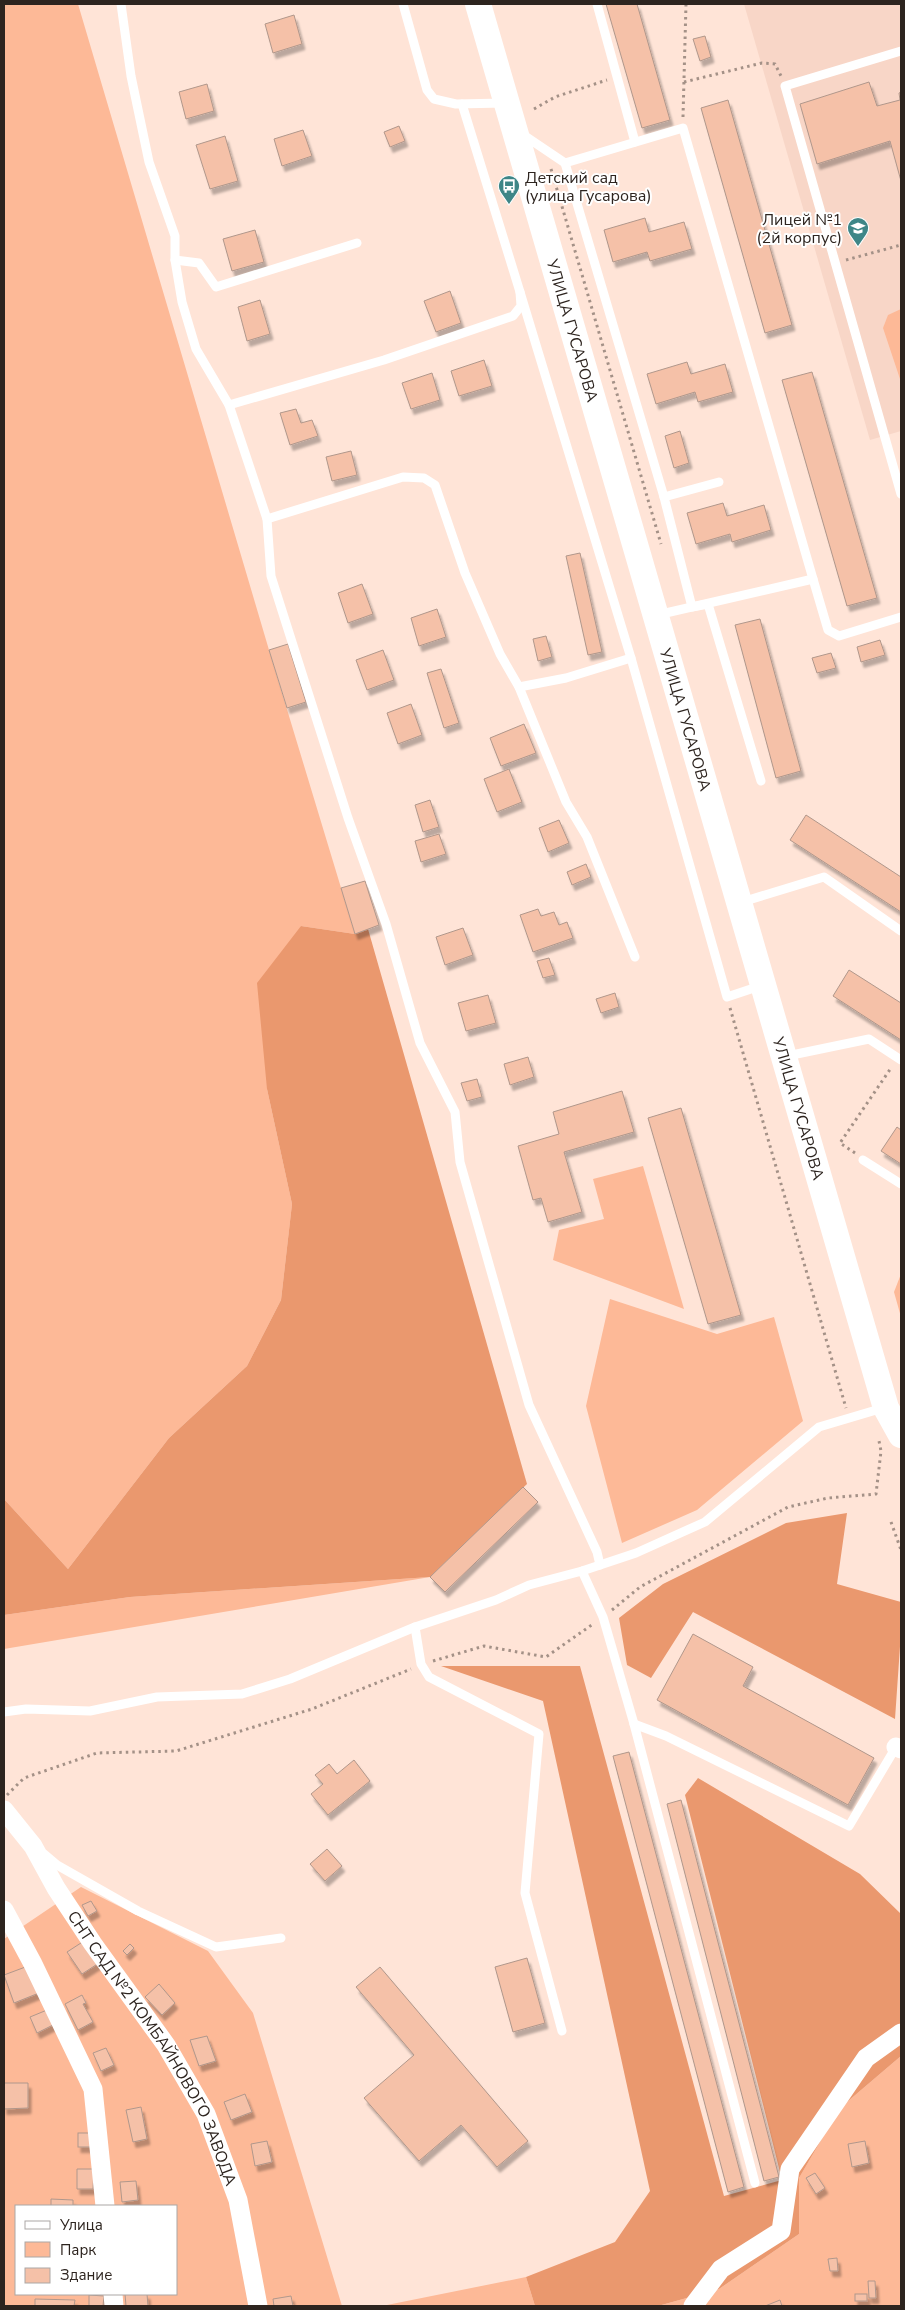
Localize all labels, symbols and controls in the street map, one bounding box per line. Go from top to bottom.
place label: Детский сад (улица Гусарова) [525,167,652,207]
bus stop icon: Детский сад (улица Гусарова) [497,174,521,205]
place label: Лицей №1 (2й корпус) [756,209,842,249]
school or university icon: Лицей №1 (2й корпус) [846,216,870,247]
street label: УЛИЦА ГУСАРОВА [540,256,603,405]
street label: УЛИЦА ГУСАРОВА [653,645,716,794]
street label: УЛИЦА ГУСАРОВА [767,1034,829,1183]
street label: СНТ САД №2 КОМБАЙНОВОГО ЗАВОДА [62,1907,242,2189]
legend [15,2205,178,2295]
text: Улица [59,2215,103,2235]
text: Парк [60,2240,96,2260]
text: Здание [60,2265,112,2285]

